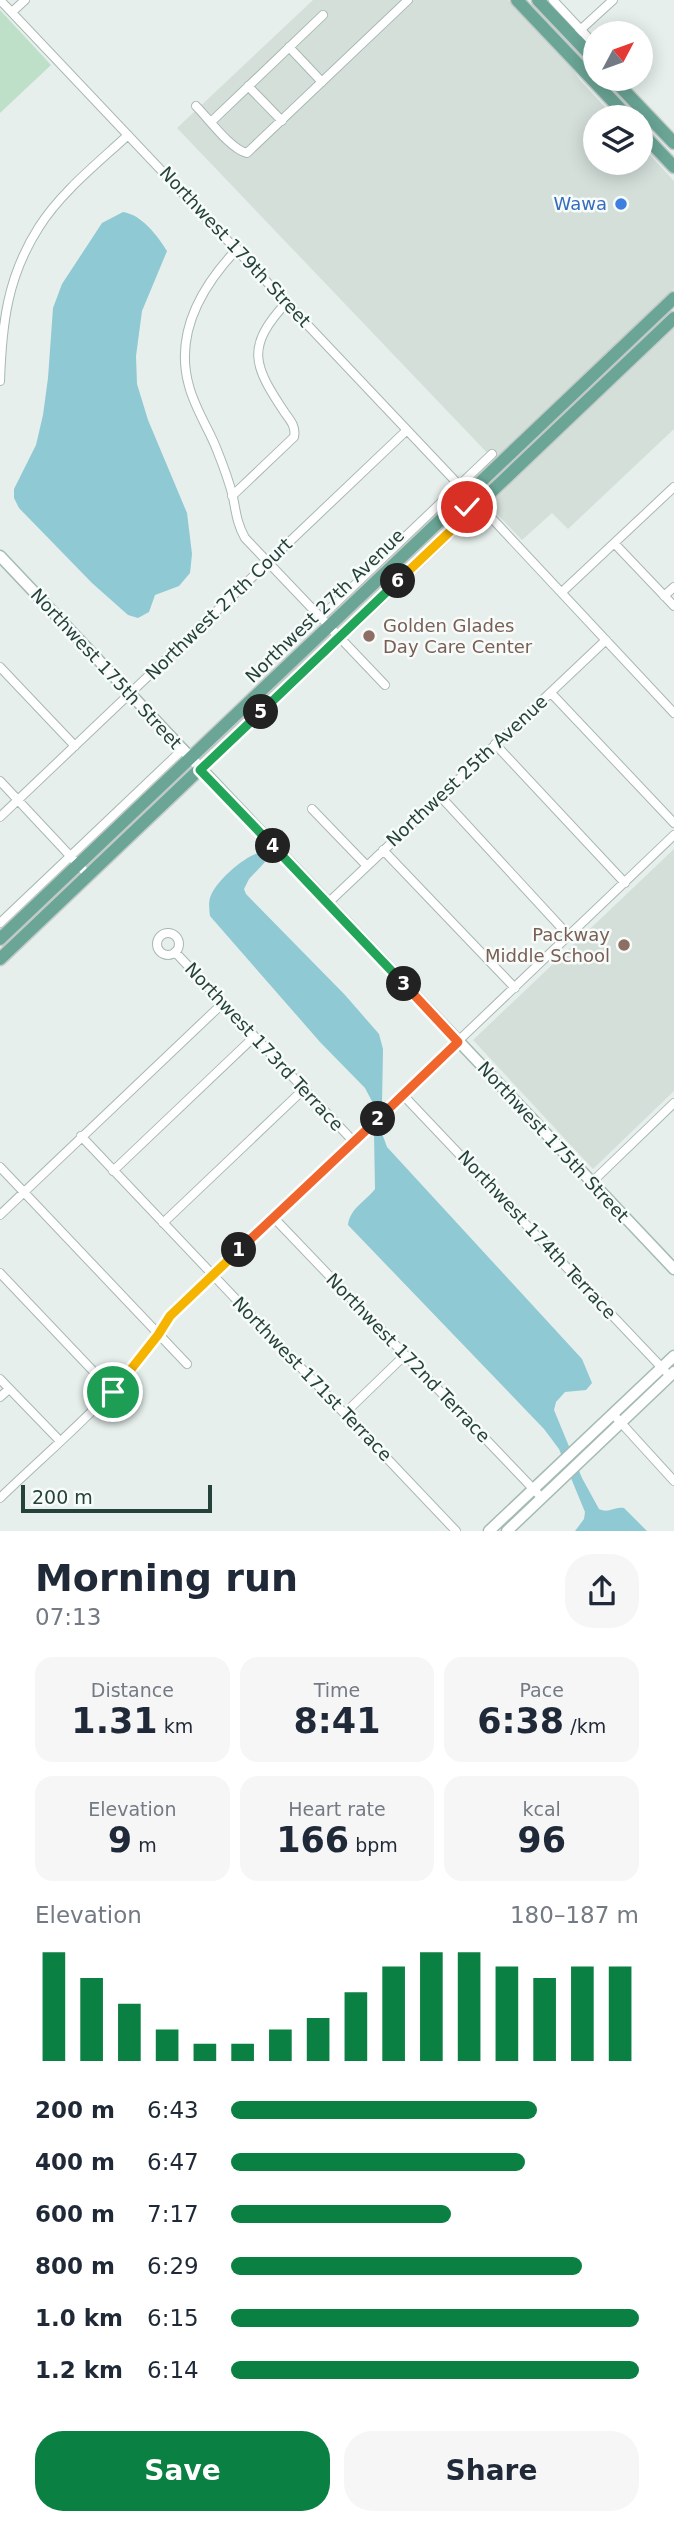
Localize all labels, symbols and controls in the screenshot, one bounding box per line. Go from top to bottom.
north arrow [583,21,653,91]
map controls [583,21,653,175]
button: layers [583,105,653,175]
street label: Northwest 179th Street [156,162,315,331]
place label: Wawa [554,193,607,214]
marker: Wawa [613,196,629,212]
pin [437,477,497,537]
icon: check [448,488,486,526]
street label: Northwest 27th Avenue [241,524,408,687]
street label: Northwest 27th Court [141,533,296,684]
pin: 6 [380,564,416,598]
text: 6 [391,569,404,591]
street label: Northwest 175th Street [27,584,186,753]
place label: Golden Glades Day Care Center [383,615,533,657]
marker: Golden Glades Day Care Center [361,628,377,644]
street label: Northwest 25th Avenue [382,691,551,851]
pin: 5 [244,694,278,730]
text: 5 [254,700,267,722]
pin: 4 [256,828,290,864]
text: 4 [266,834,279,856]
place label: Packway Middle School [485,924,610,966]
marker: Packway Middle School [616,937,632,953]
street label: Northwest 173rd Terrace [181,958,348,1135]
pin: 3 [386,967,422,1002]
text: 3 [397,972,410,994]
street label: Northwest 175th Street [474,1057,633,1226]
pin: 2 [360,1102,396,1136]
text: 2 [371,1107,384,1129]
street label: Northwest 174th Terrace [454,1146,621,1323]
pin: 1 [222,1232,256,1268]
text: 1 [232,1238,245,1260]
street label: Northwest 172nd Terrace [322,1269,495,1446]
street label: Northwest 171st Terrace [228,1292,396,1465]
pin [83,1362,143,1422]
icon: arrive [94,1373,132,1411]
scale bar [21,1482,212,1514]
text: 200 m [32,1486,93,1508]
button: share [565,1554,639,1628]
text: Morning run [35,1556,298,1600]
text: 07:13 [35,1604,101,1630]
text: Distance [91,1679,174,1701]
text: Time [314,1679,360,1701]
text: Pace [519,1679,564,1701]
text: 1.31 [71,1701,158,1741]
text: 8:41 [293,1701,381,1741]
text: 6:38 [477,1701,564,1741]
text: km [158,1715,193,1737]
text: /km [564,1715,606,1737]
text: Elevation [88,1798,176,1820]
text: Heart rate [288,1798,386,1820]
text: kcal [522,1798,561,1820]
text: 9 [108,1820,132,1860]
text: 166 [276,1820,349,1860]
text: 96 [517,1820,566,1860]
text: m [132,1834,157,1856]
text: bpm [349,1834,398,1856]
text: Elevation [35,1902,142,1928]
text: 180–187 m [510,1902,639,1928]
text: 200 m [35,2097,115,2123]
text: 6:43 [147,2097,199,2123]
text: 400 m [35,2149,115,2175]
text: 6:47 [147,2149,199,2175]
text: 600 m [35,2201,115,2227]
text: 7:17 [147,2201,199,2227]
text: 800 m [35,2253,115,2279]
text: 6:29 [147,2253,199,2279]
text: 1.0 km [35,2305,123,2331]
text: 6:15 [147,2305,199,2331]
text: 1.2 km [35,2357,123,2383]
text: 6:14 [147,2357,199,2383]
button: Save [35,2431,330,2511]
button: Share [344,2431,639,2511]

